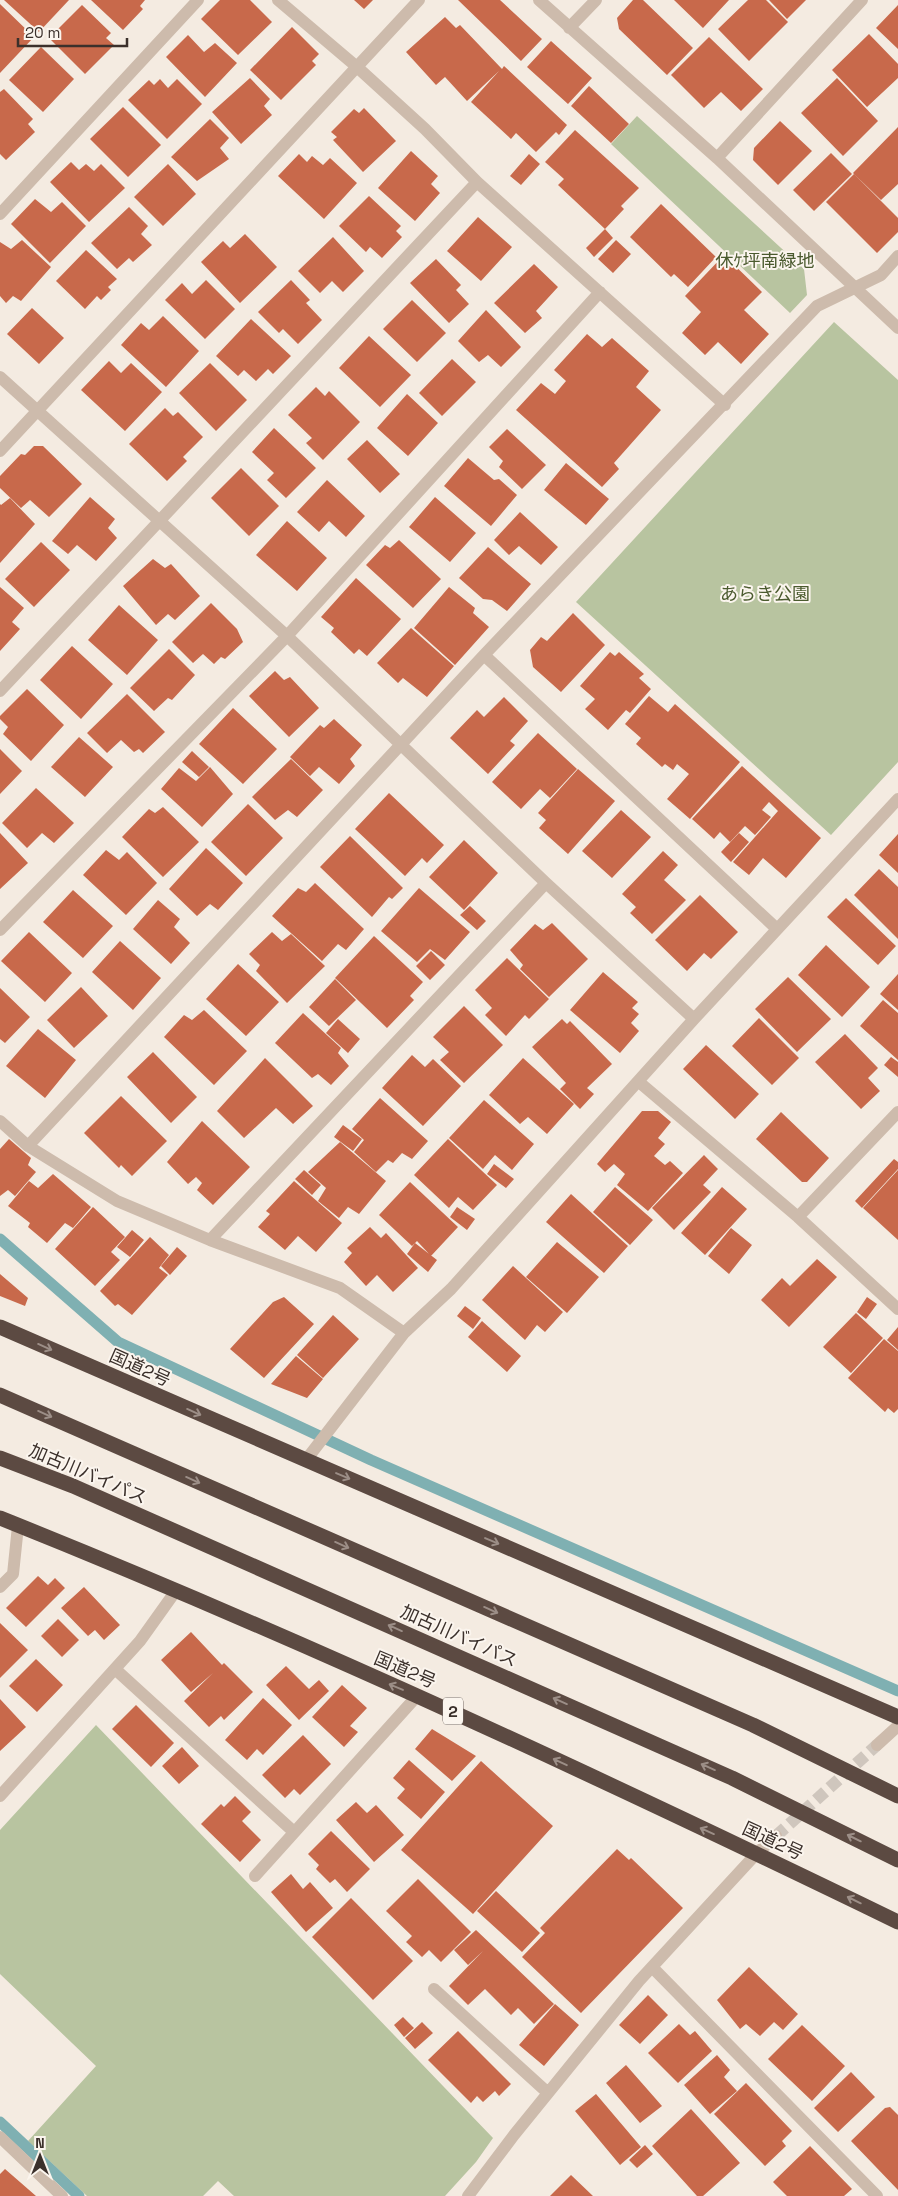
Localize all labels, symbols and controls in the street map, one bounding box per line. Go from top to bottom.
scale bar [18,15,126,47]
text: 20 m [25,23,60,42]
park label: 休ｹ坪南緑地 [716,249,815,272]
park label: あらき公園 [720,582,810,605]
one-way arrow [37,1342,52,1352]
street label: 国道2号 [106,1344,175,1391]
one-way arrow [186,1407,201,1417]
one-way arrow [37,1410,52,1420]
street label: 加古川バイパス [26,1438,151,1509]
one-way arrow [335,1472,350,1482]
one-way arrow [185,1475,200,1485]
one-way arrow [484,1537,499,1547]
one-way arrow [334,1540,349,1550]
street label: 加古川バイパス [397,1599,521,1672]
one-way arrow [483,1606,498,1616]
one-way arrow [388,1623,403,1633]
street label: 国道2号 [371,1646,440,1693]
one-way arrow [389,1682,404,1692]
one-way arrow [553,1696,568,1706]
road number: 2 [443,1698,463,1724]
one-way arrow [553,1757,568,1766]
one-way arrow [701,1762,716,1771]
street label: 国道2号 [739,1816,807,1865]
one-way arrow [700,1825,715,1835]
one-way arrow [847,1833,862,1843]
one-way arrow [847,1895,862,1905]
north arrow [15,2131,65,2181]
text: N [35,2134,45,2152]

